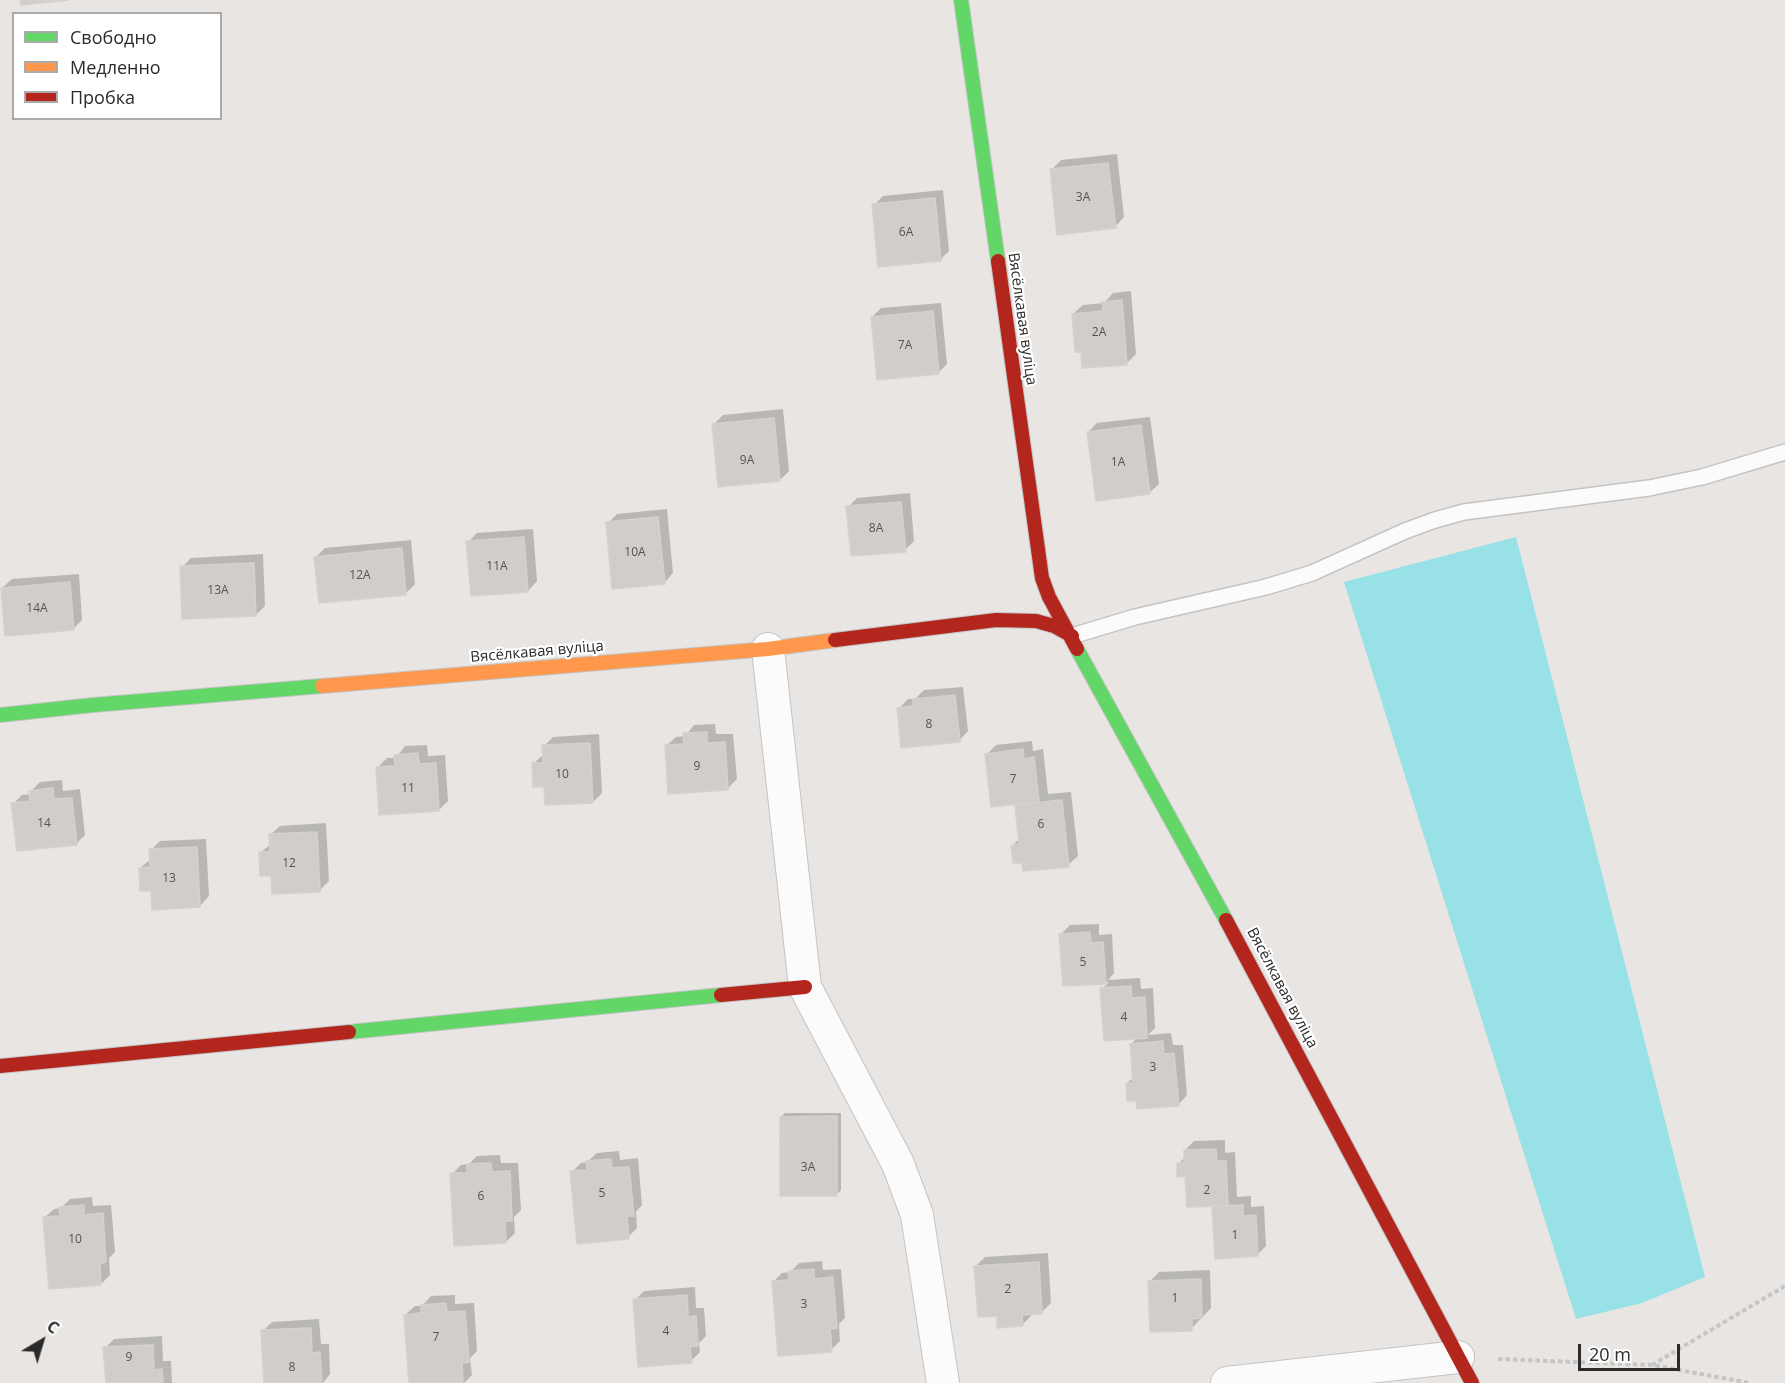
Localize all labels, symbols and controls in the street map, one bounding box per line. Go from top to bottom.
legend [12,12,222,120]
text: Свободно [70,25,157,49]
text: Медленно [70,55,161,79]
text: Пробка [70,85,135,109]
house number: 3А [1076,191,1090,205]
house number: 6А [899,226,913,240]
street label: Вясёлкавая вуліца [1004,252,1040,386]
house number: 2А [1092,326,1106,340]
house number: 7А [898,339,912,353]
house number: 9А [740,454,754,468]
house number: 1А [1111,456,1125,470]
house number: 8А [869,522,883,536]
house number: 10А [624,546,646,560]
house number: 11А [486,560,508,574]
house number: 12А [349,569,371,583]
house number: 13А [207,584,229,598]
house number: 14А [26,602,48,616]
street label: Вясёлкавая вуліца [470,637,604,667]
house number: 8 [926,718,932,732]
house number: 9 [694,760,700,774]
house number: 10 [555,768,569,782]
house number: 7 [1010,773,1016,787]
house number: 11 [401,782,415,796]
house number: 14 [37,817,51,831]
house number: 6 [1038,818,1044,832]
house number: 12 [282,857,296,871]
house number: 13 [162,872,176,886]
street label: Вясёлкавая вуліца [1243,925,1321,1051]
house number: 5 [1080,956,1086,970]
house number: 4 [1121,1011,1127,1025]
house number: 3 [1150,1061,1156,1075]
house number: 3А [801,1161,815,1175]
house number: 2 [1204,1184,1210,1198]
house number: 5 [599,1187,605,1201]
house number: 6 [478,1190,484,1204]
house number: 1 [1232,1229,1238,1243]
house number: 10 [68,1233,82,1247]
house number: 2 [1005,1283,1011,1297]
house number: 1 [1172,1292,1178,1306]
house number: 3 [801,1298,807,1312]
north arrow [12,1311,72,1371]
text: С [42,1315,64,1339]
house number: 4 [663,1325,669,1339]
house number: 7 [433,1331,439,1345]
scale bar [1581,1332,1683,1370]
text: 20 m [1589,1342,1631,1366]
house number: 9 [126,1351,132,1365]
house number: 8 [289,1361,295,1375]

